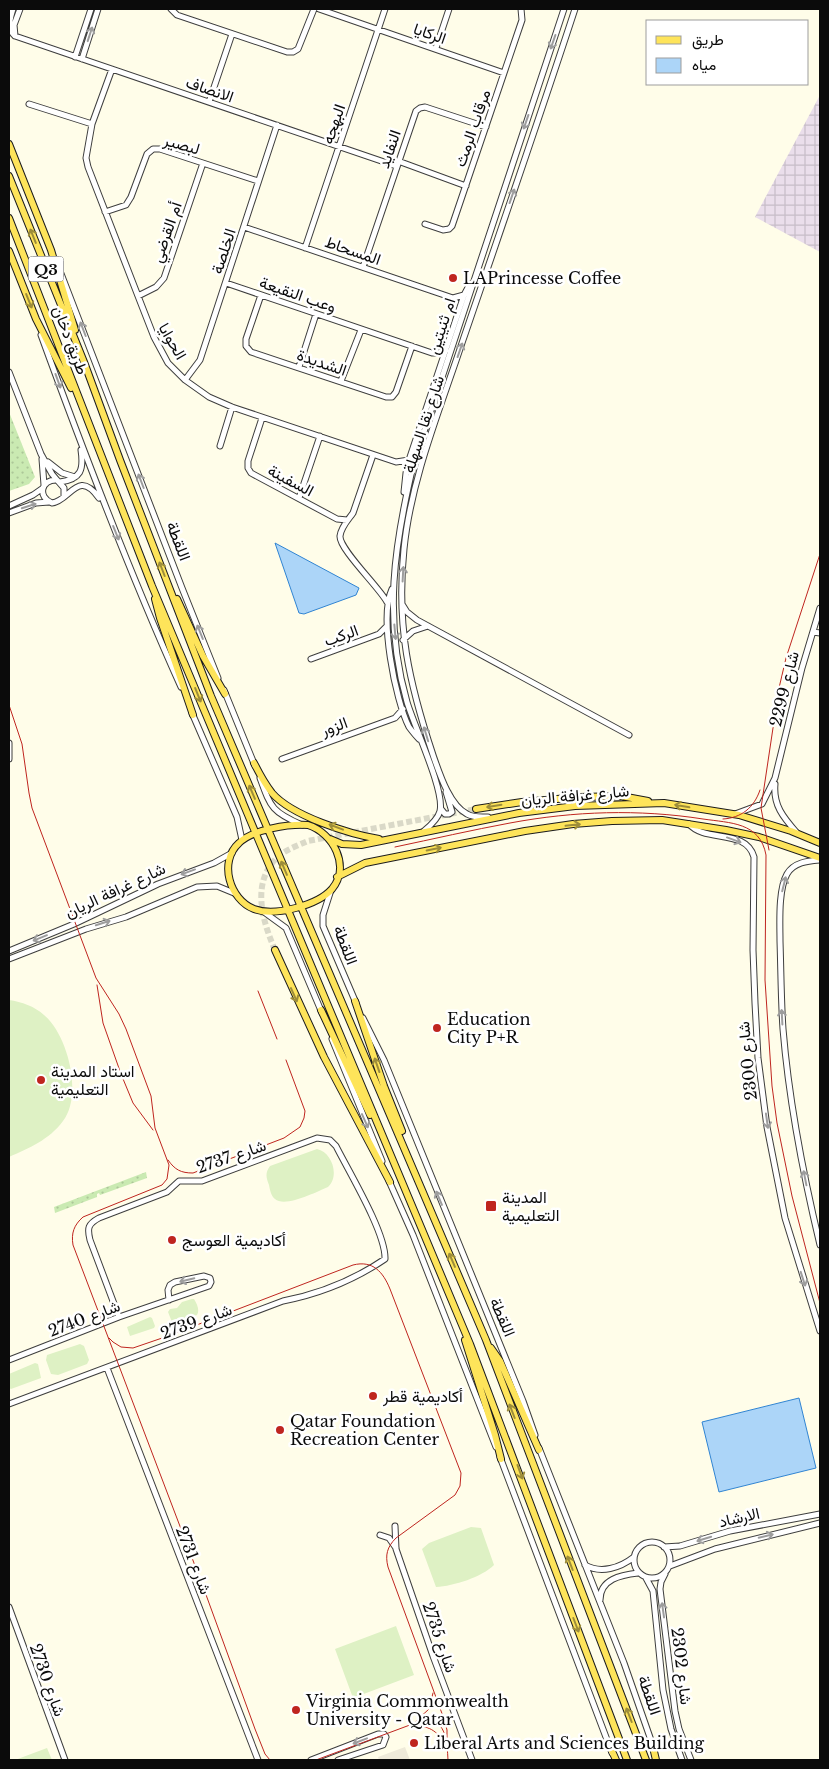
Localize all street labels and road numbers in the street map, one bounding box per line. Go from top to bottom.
street label: الركايا [411,18,449,49]
street label: الانصاف [183,72,237,106]
street label: مرقاب الرمث [449,87,495,170]
street label: البهجه [317,101,350,147]
street label: النفايد [373,127,405,171]
street label: لبصير [160,129,202,160]
street label: أم القرضي [146,199,190,266]
street label: الخلصة [206,226,240,276]
street label: المسحاط [322,231,384,269]
road number: Q3 [28,256,64,282]
street label: وعب النقيعة [257,272,339,317]
street label: ام ثنيتين [423,295,460,357]
street label: طريق دخان [48,303,93,378]
street label: الحوايا [154,319,191,363]
street label: الشديدة [295,344,349,380]
street label: شارع نقا السهلة [398,373,450,476]
street label: السفينة [265,460,317,500]
street label: اللقطة [162,519,196,563]
street label: الركب [321,620,361,651]
street label: شارع 2299 [765,649,805,729]
street label: الزور [317,712,350,741]
street label: شارع غرافة الريان [520,780,630,812]
street label: شارع غرافة الريان [62,858,169,924]
street label: اللقطة [329,923,363,967]
street label: شارع 2300 [733,1020,763,1101]
street label: شارع 2737 [193,1135,269,1179]
street label: اللقطة [486,1294,520,1340]
street label: شارع 2740 [45,1295,123,1343]
street label: شارع 2739 [157,1299,235,1345]
street label: الارشاد [717,1503,762,1532]
street label: شارع 2731 [170,1523,216,1598]
street label: شارع 2735 [417,1599,461,1676]
street label: شارع 2302 [665,1626,697,1706]
street label: شارع 2730 [24,1641,70,1720]
street label: اللقطة [634,1673,666,1717]

